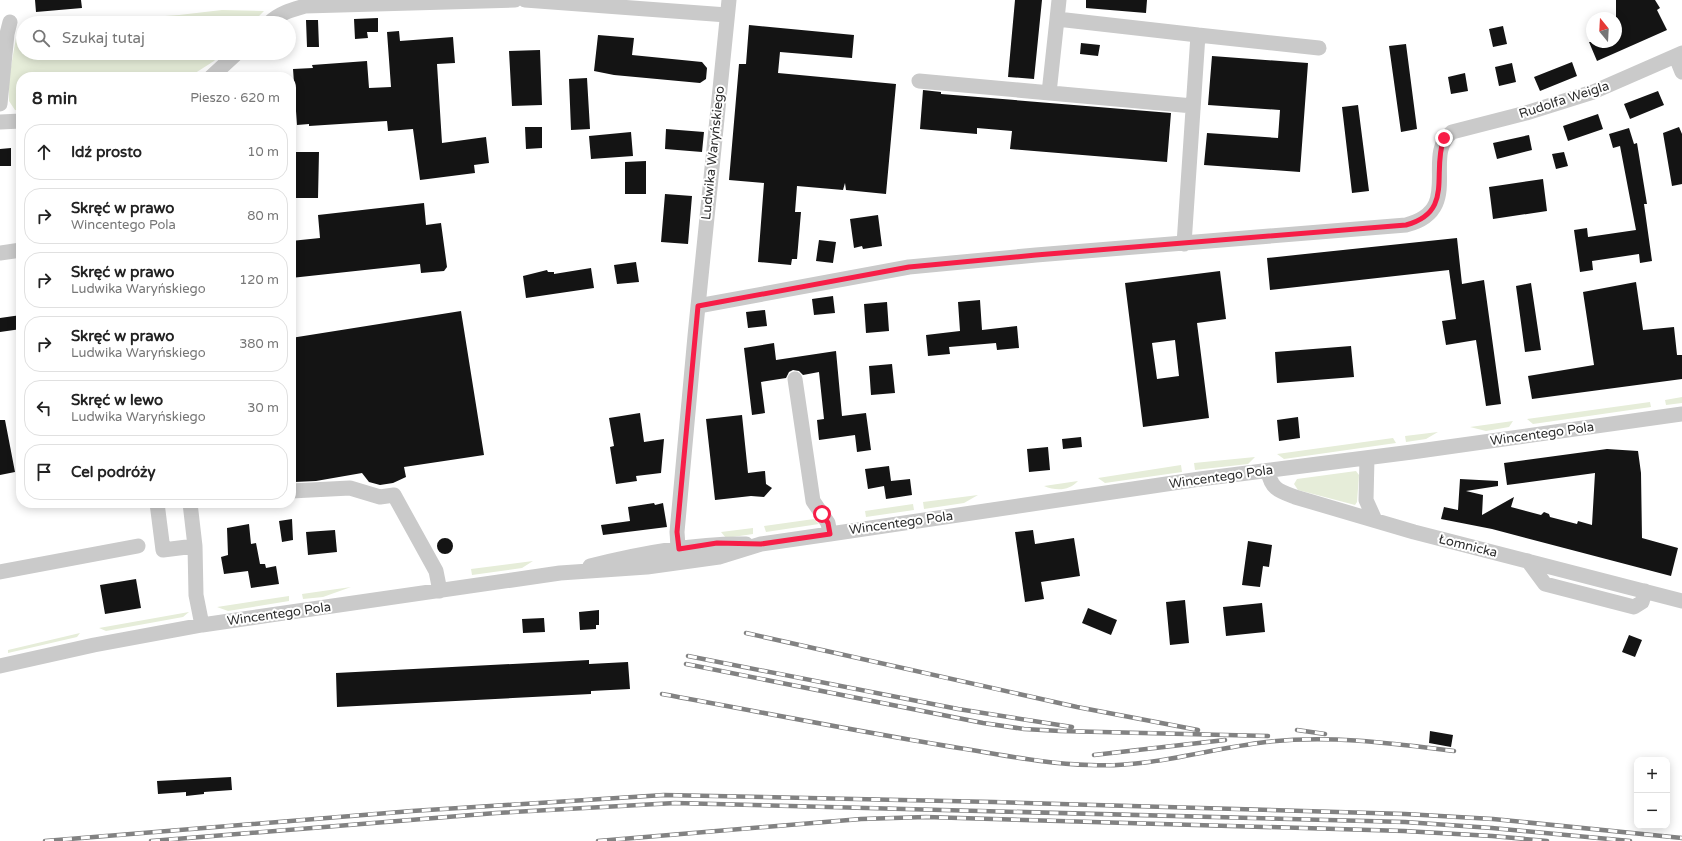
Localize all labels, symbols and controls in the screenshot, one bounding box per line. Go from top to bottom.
north arrow [1586,12,1622,48]
search box [16,16,296,60]
icon: search [30,27,52,49]
text: Szukaj tutaj [62,29,145,47]
street label: Rudolfa Weigla [1517,78,1611,122]
street label: Ludwika Waryńskiego [698,85,728,221]
text: 8 min [32,88,77,109]
text: Pieszo · 620 m [190,90,280,106]
route end [1435,129,1453,147]
icon: ahead [33,141,55,163]
text: Idź prosto [71,143,142,161]
text: 10 m [247,144,279,160]
text: Skręć w prawo [71,199,174,217]
icon: right [33,205,55,227]
text: 80 m [247,208,279,224]
text: Wincentego Pola [71,217,176,233]
text: Skręć w prawo [71,263,174,281]
icon: right [33,269,55,291]
text: 120 m [239,272,279,288]
text: Ludwika Waryńskiego [71,281,206,297]
text: Skręć w prawo [71,327,174,345]
icon: right [33,333,55,355]
text: 380 m [239,336,279,352]
text: Ludwika Waryńskiego [71,345,206,361]
text: Skręć w lewo [71,391,163,409]
icon: left [33,397,55,419]
text: 30 m [247,400,279,416]
text: Ludwika Waryńskiego [71,409,206,425]
street label: Wincentego Pola [1489,419,1595,449]
icon: arrive [33,461,55,483]
street label: Wincentego Pola [1168,462,1274,492]
text: Cel podróży [71,463,156,481]
route start [813,505,831,523]
street label: Wincentego Pola [848,508,954,538]
street label: Łomnicka [1437,531,1499,561]
street label: Wincentego Pola [226,599,332,629]
map controls [1634,757,1670,829]
button: + [1634,757,1670,793]
button: − [1634,793,1670,829]

